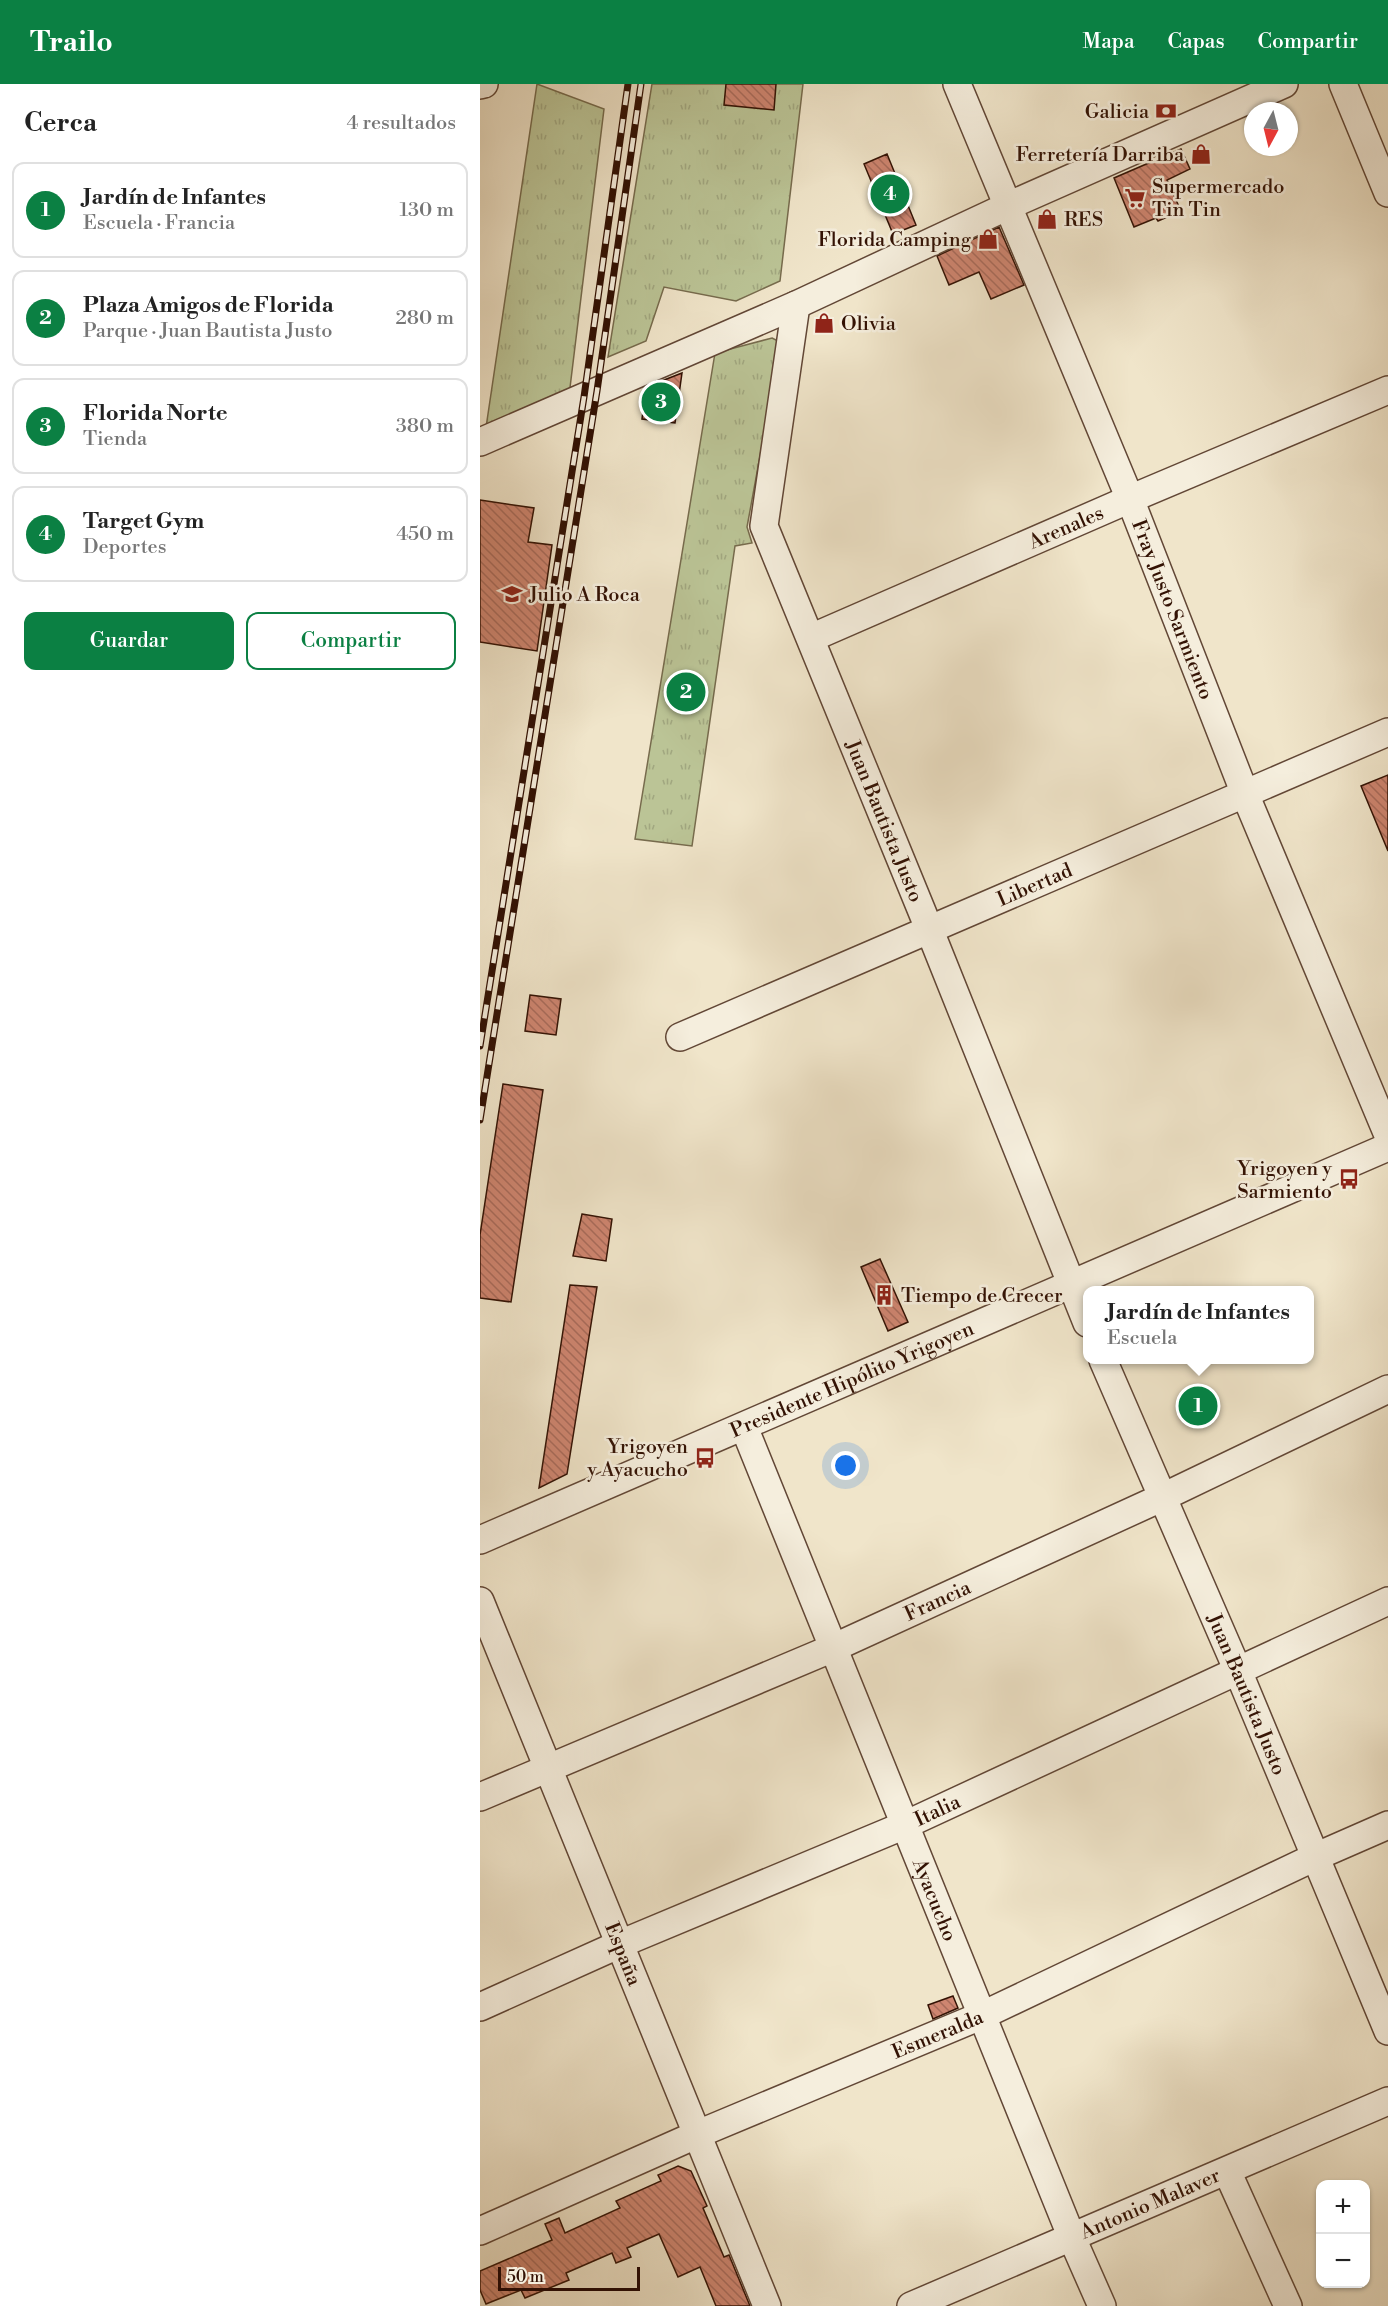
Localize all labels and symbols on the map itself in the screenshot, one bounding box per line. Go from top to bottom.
bank icon: Galicia [1154,99,1178,123]
place label: Galicia [1085,100,1150,125]
north arrow [1244,102,1298,156]
shop icon: Ferretería Darriba [1189,142,1213,166]
place label: Ferretería Darriba [1016,143,1185,168]
pin: 4 [870,172,910,216]
place label: Supermercado Tin Tin [1152,175,1284,223]
supermarket icon: Supermercado Tin Tin [1123,186,1147,210]
shop icon: RES [1035,207,1059,231]
place label: RES [1064,208,1103,233]
shop icon: Florida Camping [976,227,1000,251]
place label: Florida Camping [818,228,972,253]
shop icon: Olivia [812,311,836,335]
place label: Olivia [841,312,897,337]
pin: 3 [642,380,681,424]
street label: Arenales [1024,501,1108,556]
street label: Fray Justo Sarmiento [1125,516,1218,704]
school or university icon: Julio A Roca [500,582,524,606]
place label: Julio A Roca [528,583,641,608]
pin: 2 [666,670,706,714]
street label: Juan Bautista Justo [839,736,928,906]
street label: Libertad [994,858,1077,913]
place label: Yrigoyen y Sarmiento [1236,1157,1332,1205]
bus stop icon: Yrigoyen y Sarmiento [1337,1167,1361,1191]
building icon: Tiempo de Crecer [872,1283,896,1307]
place label: Tiempo de Crecer [901,1284,1063,1309]
street label: Presidente Hipólito Yrigoyen [727,1317,978,1444]
pin: 1 [1178,1384,1218,1428]
place label: Yrigoyen y Ayacucho [586,1435,688,1483]
bus stop icon: Yrigoyen y Ayacucho [693,1446,717,1470]
your location [831,1451,860,1480]
street label: Francia [901,1575,976,1628]
street label: Juan Bautista Justo [1200,1609,1291,1779]
street label: Italia [911,1790,966,1833]
street label: Ayacucho [906,1854,962,1945]
street label: España [598,1919,647,1991]
street label: Esmeralda [889,2005,988,2066]
street label: Antonio Malaver [1076,2164,1225,2246]
scale bar [498,2264,640,2292]

